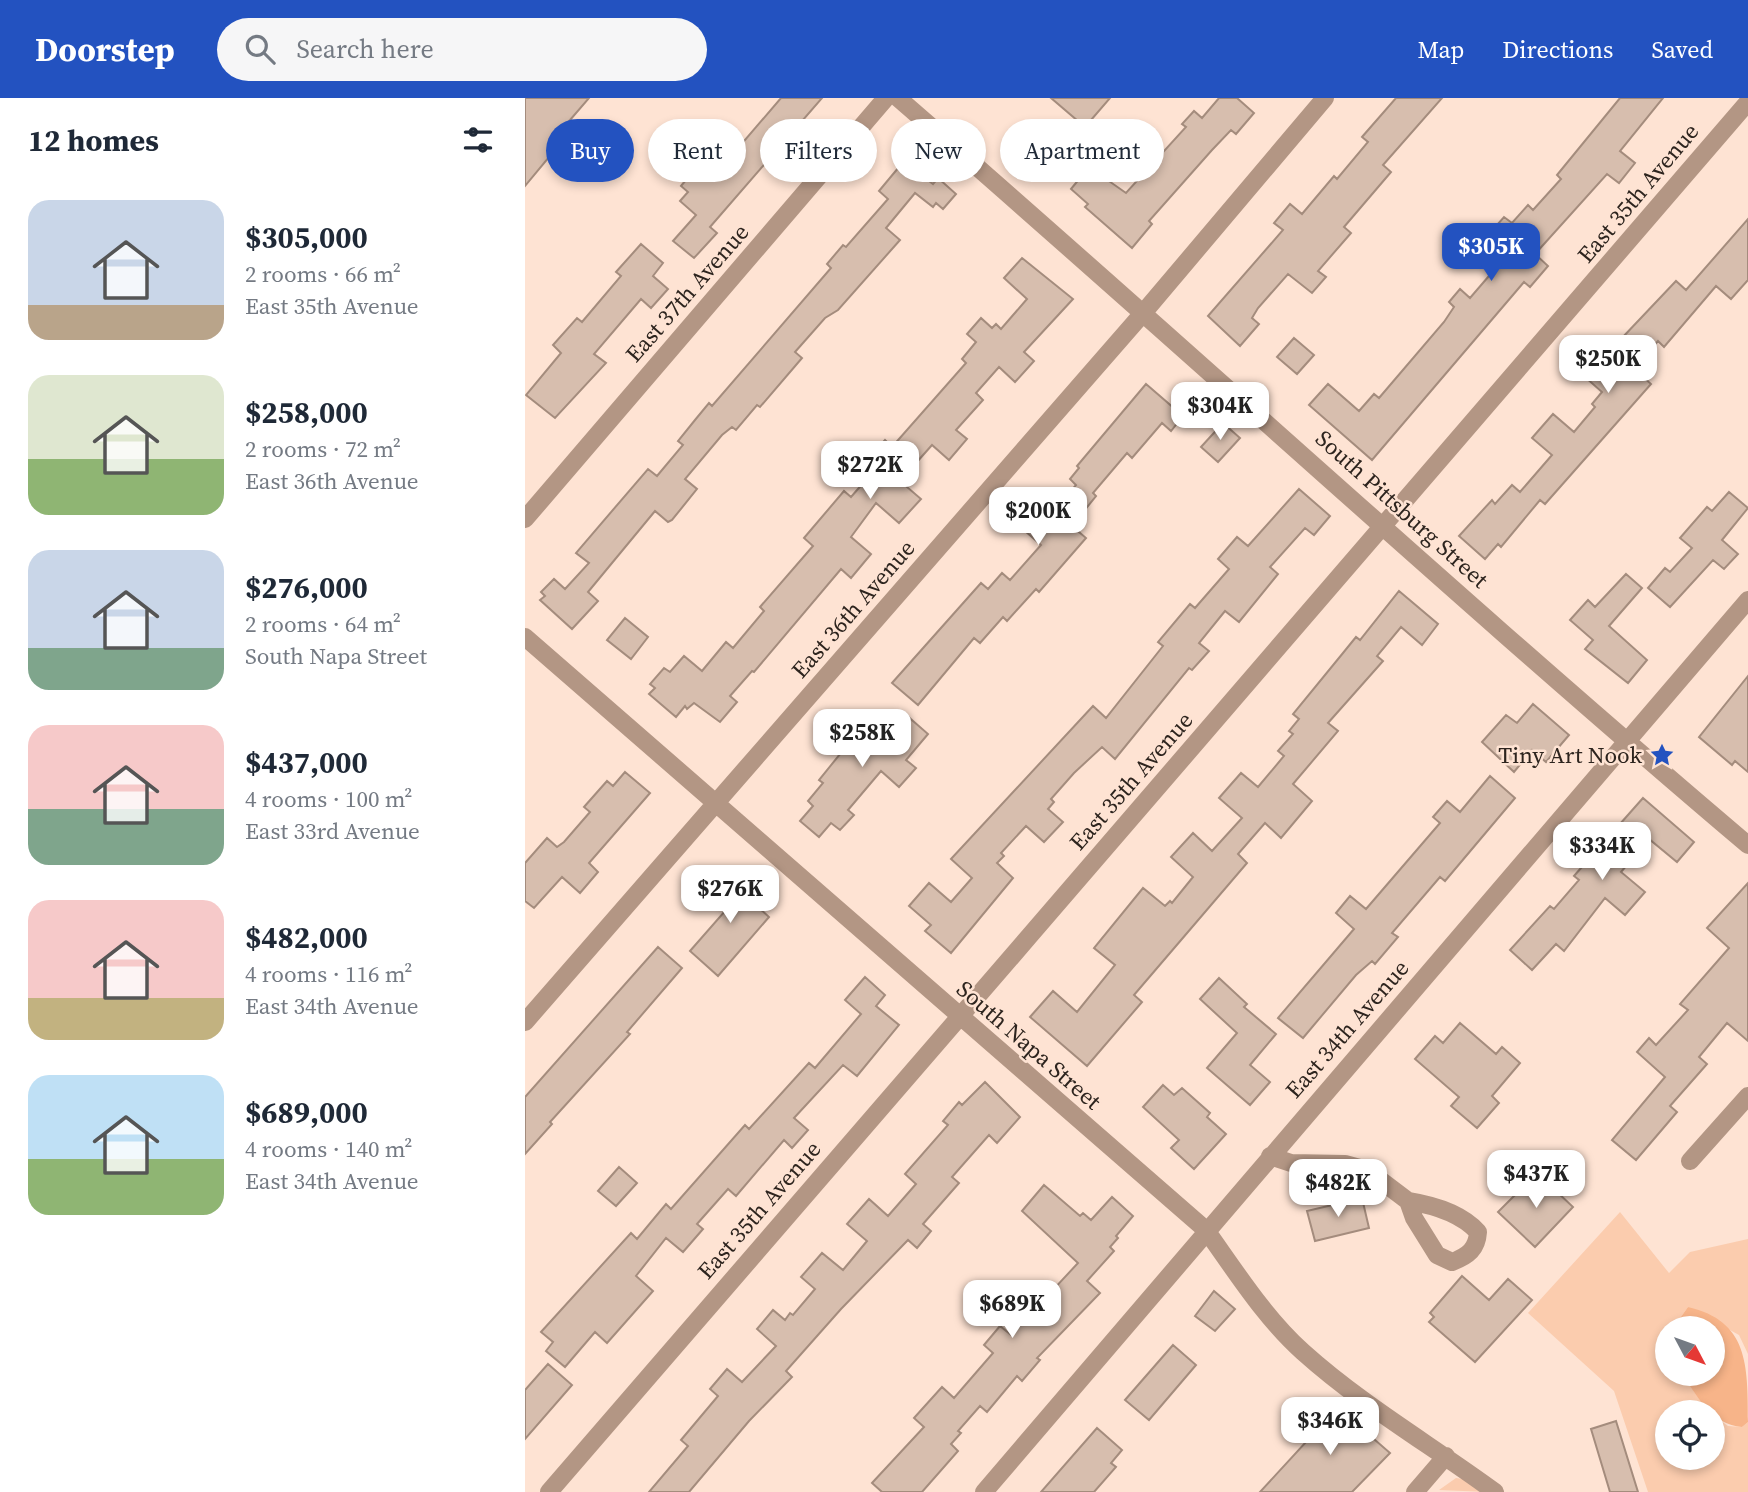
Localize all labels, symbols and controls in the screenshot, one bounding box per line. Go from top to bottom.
search box [217,18,707,81]
text: Doorstep [35,27,175,72]
icon: search [241,30,279,68]
text: Search here [297,31,434,67]
text: Map [1417,33,1464,66]
text: Directions [1502,33,1613,66]
text: Saved [1651,33,1713,66]
street label: East 35th Avenue [1570,116,1706,270]
chip: Buy [546,119,634,182]
chip: Rent [648,119,746,182]
chip: Filters [760,119,877,182]
chip: New [891,119,986,182]
chip: Apartment [1000,119,1164,182]
text: 12 homes [28,120,159,161]
icon: filters [459,121,497,159]
text: $305,000 [245,217,368,258]
street label: East 37th Avenue [618,217,756,369]
pin: $305K [1442,223,1540,283]
icon: home [84,228,168,312]
text: $305K [1458,230,1524,262]
text: 2 rooms · 66 m² [245,258,401,290]
text: East 35th Avenue [245,290,419,322]
pin: $250K [1559,336,1657,395]
text: $250K [1575,342,1641,374]
pin: $304K [1171,382,1269,442]
text: $304K [1187,389,1253,421]
text: $258,000 [245,392,368,433]
icon: home [84,403,168,487]
street label: South Pittsburg Street [1309,423,1496,596]
text: 2 rooms · 72 m² [245,433,401,465]
pin: $272K [821,442,919,501]
text: $272K [837,448,903,480]
text: East 36th Avenue [245,465,419,497]
pin: $200K [989,488,1087,547]
text: $200K [1005,494,1071,526]
street label: East 36th Avenue [784,533,922,685]
text: $276,000 [245,567,368,608]
icon: home [84,578,168,662]
text: 2 rooms · 64 m² [245,608,401,640]
text: South Napa Street [245,640,427,672]
street label: East 35th Avenue [1062,705,1200,857]
pin: $258K [813,710,911,769]
text: $258K [829,716,895,748]
place label: Tiny Art Nook [1498,739,1642,771]
place icon: Tiny Art Nook [1648,741,1676,769]
text: $437,000 [245,742,368,783]
icon: home [84,753,168,837]
text: 4 rooms · 100 m² [245,783,412,815]
text: East 33rd Avenue [245,815,420,847]
pin: $334K [1553,822,1651,882]
text: $334K [1569,829,1635,861]
pin: $276K [681,866,779,925]
text: $276K [697,872,763,904]
text: $482,000 [245,917,368,958]
icon: home [84,928,168,1012]
street label: East 34th Avenue [1278,953,1416,1105]
text: 4 rooms · 116 m² [245,958,412,990]
street label: South Napa Street [950,973,1109,1117]
text: East 34th Avenue [245,990,419,1022]
text: $689,000 [245,1092,368,1133]
icon: home [84,1103,168,1187]
text: 4 rooms · 140 m² [245,1133,412,1165]
street label: East 35th Avenue [690,1134,828,1286]
pin: $437K [1487,1150,1585,1210]
text: $437K [1503,1157,1569,1189]
pin: $482K [1289,1160,1387,1219]
text: East 34th Avenue [245,1165,419,1197]
text: $482K [1305,1166,1371,1198]
pin: $689K [963,1280,1061,1340]
text: $689K [979,1287,1045,1319]
north arrow [1655,1316,1725,1386]
map controls [1655,1316,1725,1470]
pin: $346K [1281,1398,1379,1457]
button: locate [1655,1400,1725,1470]
text: $346K [1297,1404,1363,1436]

